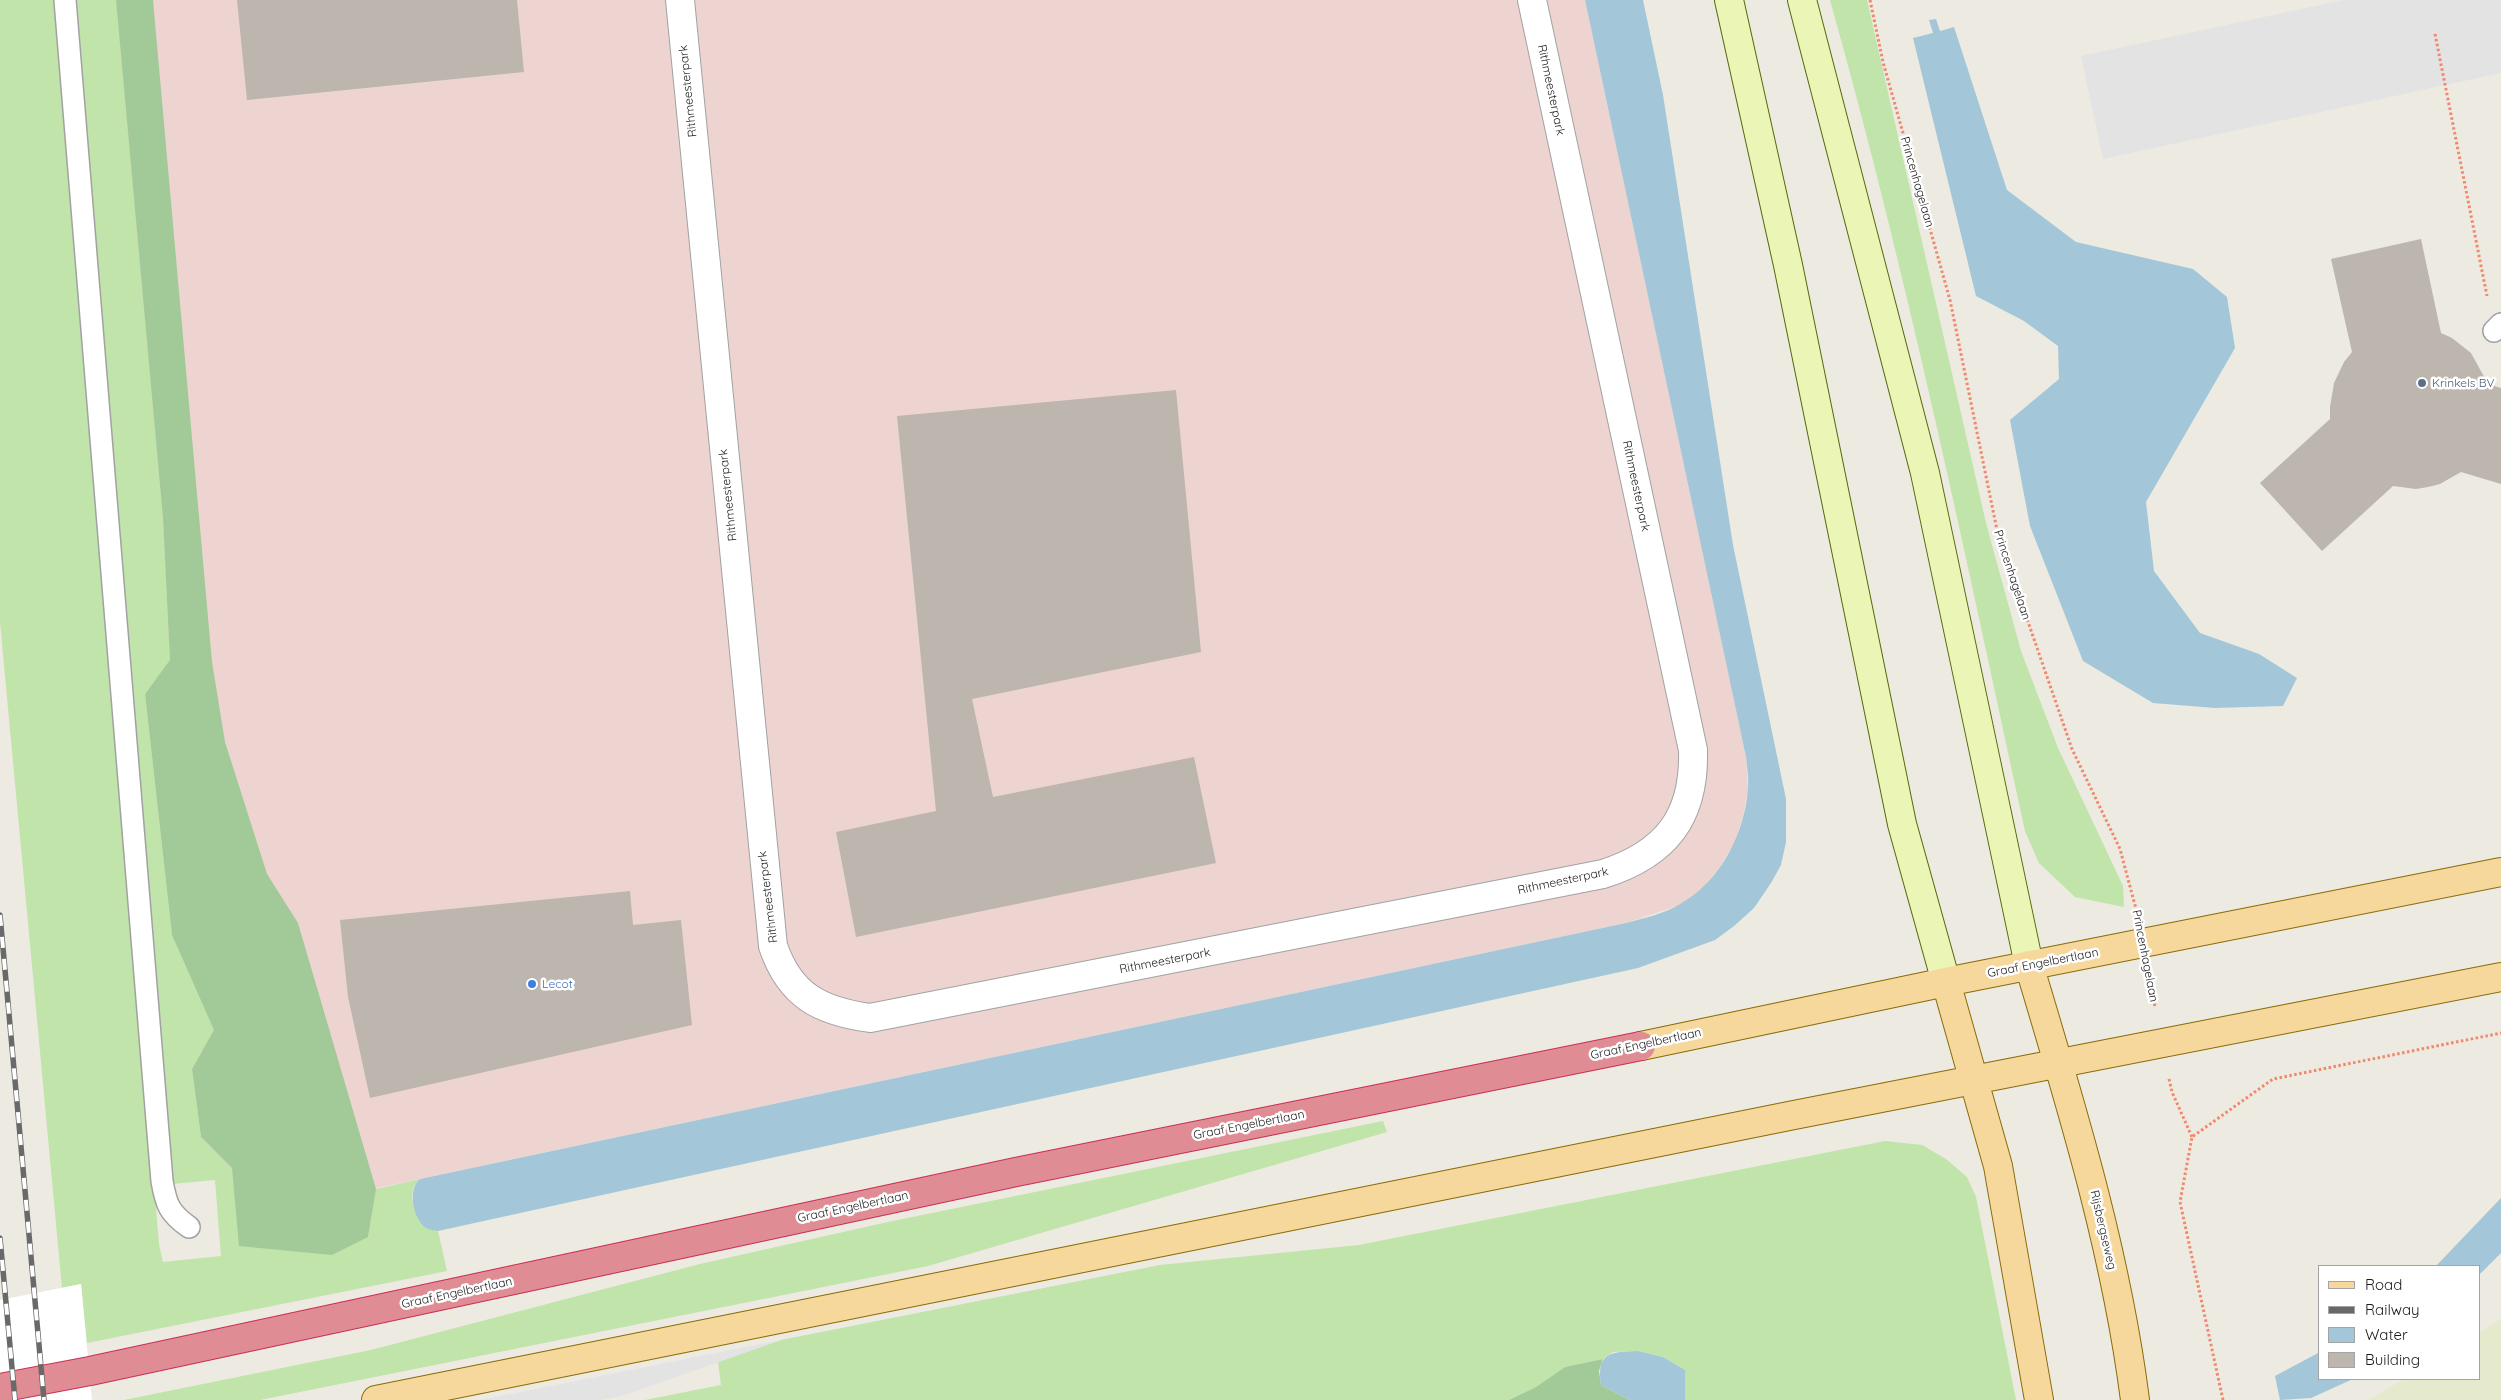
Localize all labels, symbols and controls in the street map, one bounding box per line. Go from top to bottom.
street label: Rithmeesterpark [1534,43,1568,137]
street label: Rithmeesterpark [676,44,700,138]
street label: Princenhagelaan [1897,135,1937,229]
place label: Krinkels BV [2432,376,2494,390]
marker: Krinkels BV [2416,377,2428,389]
street label: Rithmeesterpark [1619,439,1653,533]
street label: Rithmeesterpark [716,448,740,542]
street label: Princenhagelaan [1991,528,2033,622]
street label: Rithmeesterpark [755,850,781,944]
street label: Rithmeesterpark [1516,864,1610,898]
street label: Princenhagelaan [2129,909,2161,1003]
street label: Rithmeesterpark [1118,945,1212,977]
street label: Graaf Engelbertlaan [1986,945,2100,981]
place label: Lecot [542,977,573,991]
marker: Lecot [526,978,538,990]
street label: Graaf Engelbertlaan [1589,1025,1703,1063]
street label: Graaf Engelbertlaan [1192,1107,1306,1143]
street label: Graaf Engelbertlaan [796,1188,910,1226]
street label: Rijsbergseweg [2087,1189,2119,1271]
legend [2318,1265,2481,1380]
street label: Graaf Engelbertlaan [400,1274,514,1312]
text: Road [2365,1275,2402,1294]
text: Railway [2365,1300,2420,1319]
text: Water [2365,1325,2408,1344]
text: Building [2365,1350,2420,1369]

